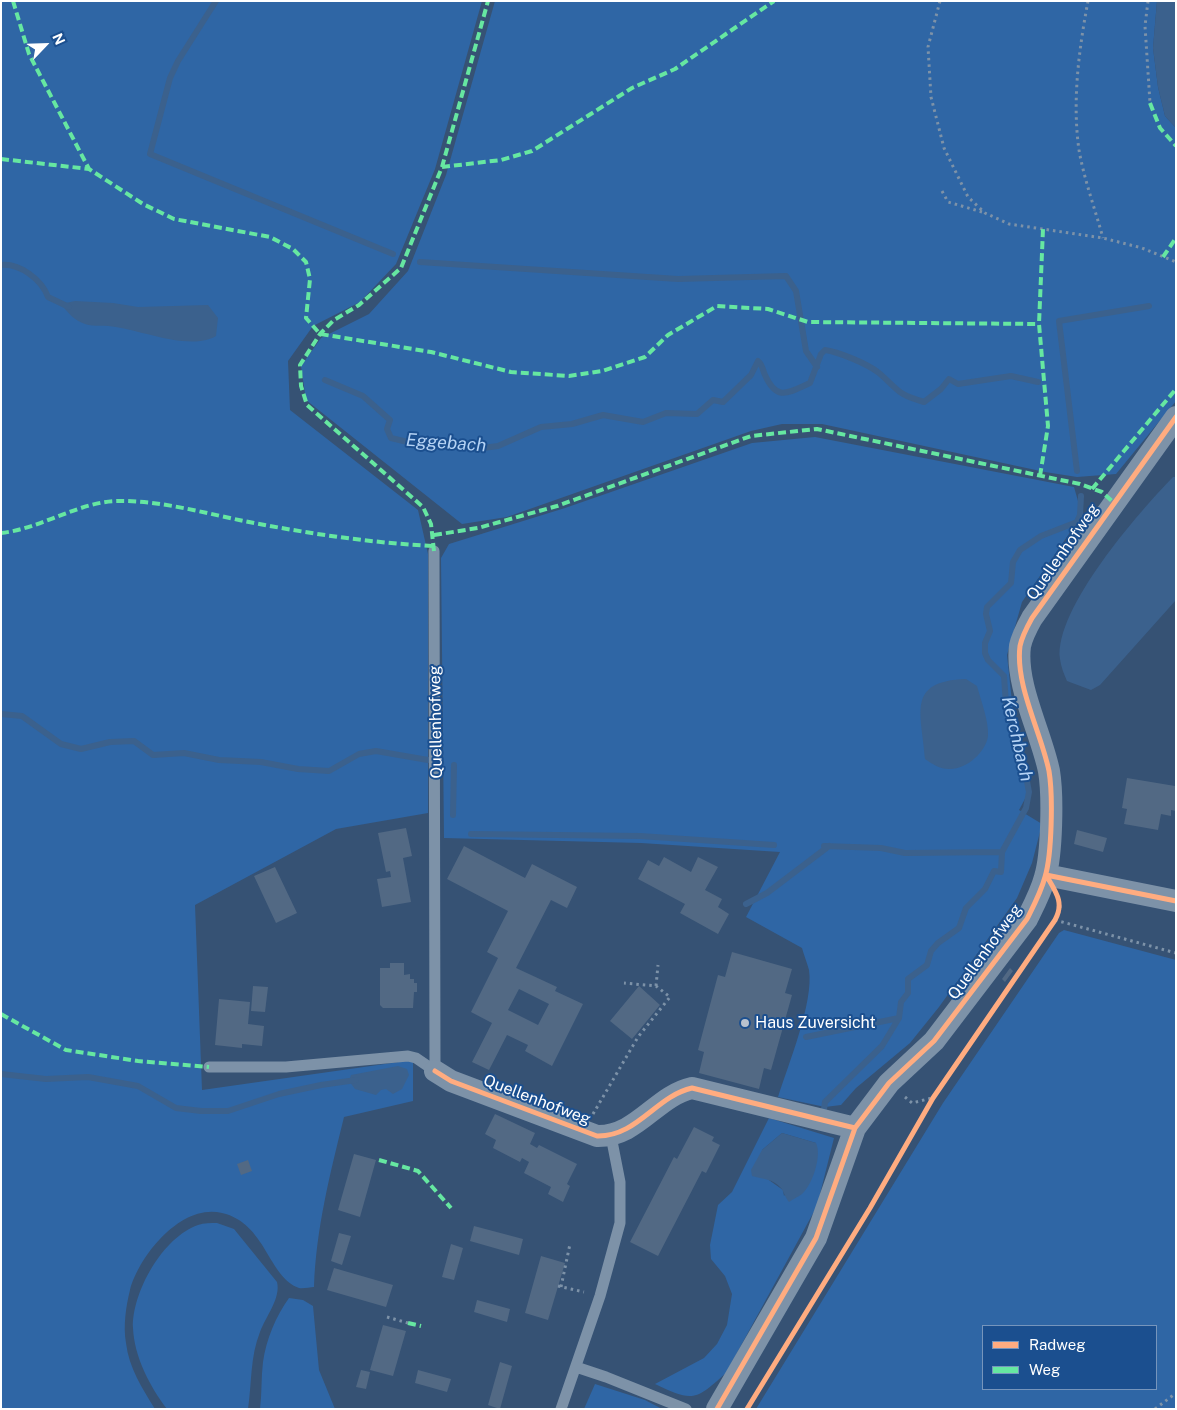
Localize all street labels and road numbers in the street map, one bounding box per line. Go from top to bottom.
street label: Quellenhofweg [1023,500,1103,604]
street label: Quellenhofweg [425,665,447,779]
street label: Quellenhofweg [944,901,1026,1003]
street label: Quellenhofweg [481,1071,593,1129]

